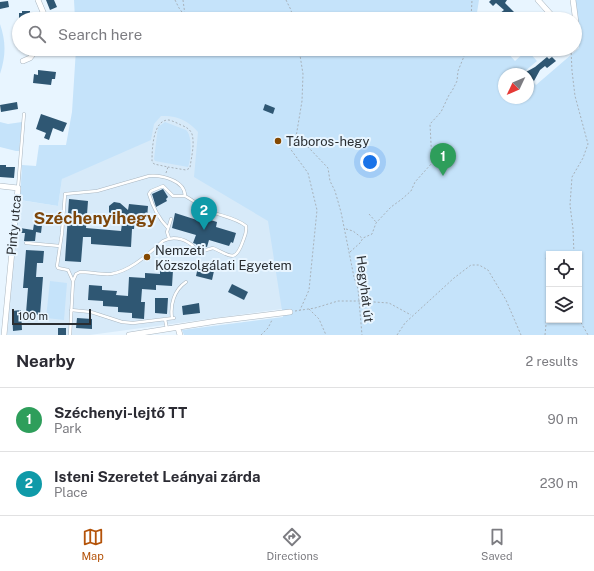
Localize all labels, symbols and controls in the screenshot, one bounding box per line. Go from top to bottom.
search box [12,12,582,56]
icon: search [26,23,48,45]
text: Search here [58,26,142,43]
north arrow [498,68,534,104]
place label: Táboros-hegy [286,134,369,149]
marker: Táboros-hegy [273,136,283,146]
pin: 1 [430,143,456,176]
your location [360,152,380,172]
street label: Pinty utca [4,194,24,256]
pin: 2 [191,197,217,230]
district label: Széchenyihegy [33,208,157,228]
place label: Nemzeti Közszolgálati Egyetem [155,243,292,273]
map controls [546,251,582,323]
button: locate [546,251,582,287]
marker: Nemzeti Közszolgálati Egyetem [142,252,152,262]
street label: Hegyhát út [353,255,377,323]
button: layers [546,287,582,323]
scale bar [12,307,91,326]
text: 100 m [18,310,48,322]
text: Nearby [16,351,75,371]
text: 2 results [526,354,578,369]
text: Széchenyi-lejtő TT [54,404,187,421]
text: 1 [26,412,32,427]
text: 90 m [548,412,578,427]
text: Park [54,421,82,436]
text: Isteni Szeretet Leányai zárda [54,468,260,485]
text: 2 [25,476,33,491]
text: 230 m [540,476,578,491]
text: Place [54,485,88,500]
tab: Map [81,526,104,562]
tab: Directions [267,526,318,562]
tab: Saved [481,526,513,562]

